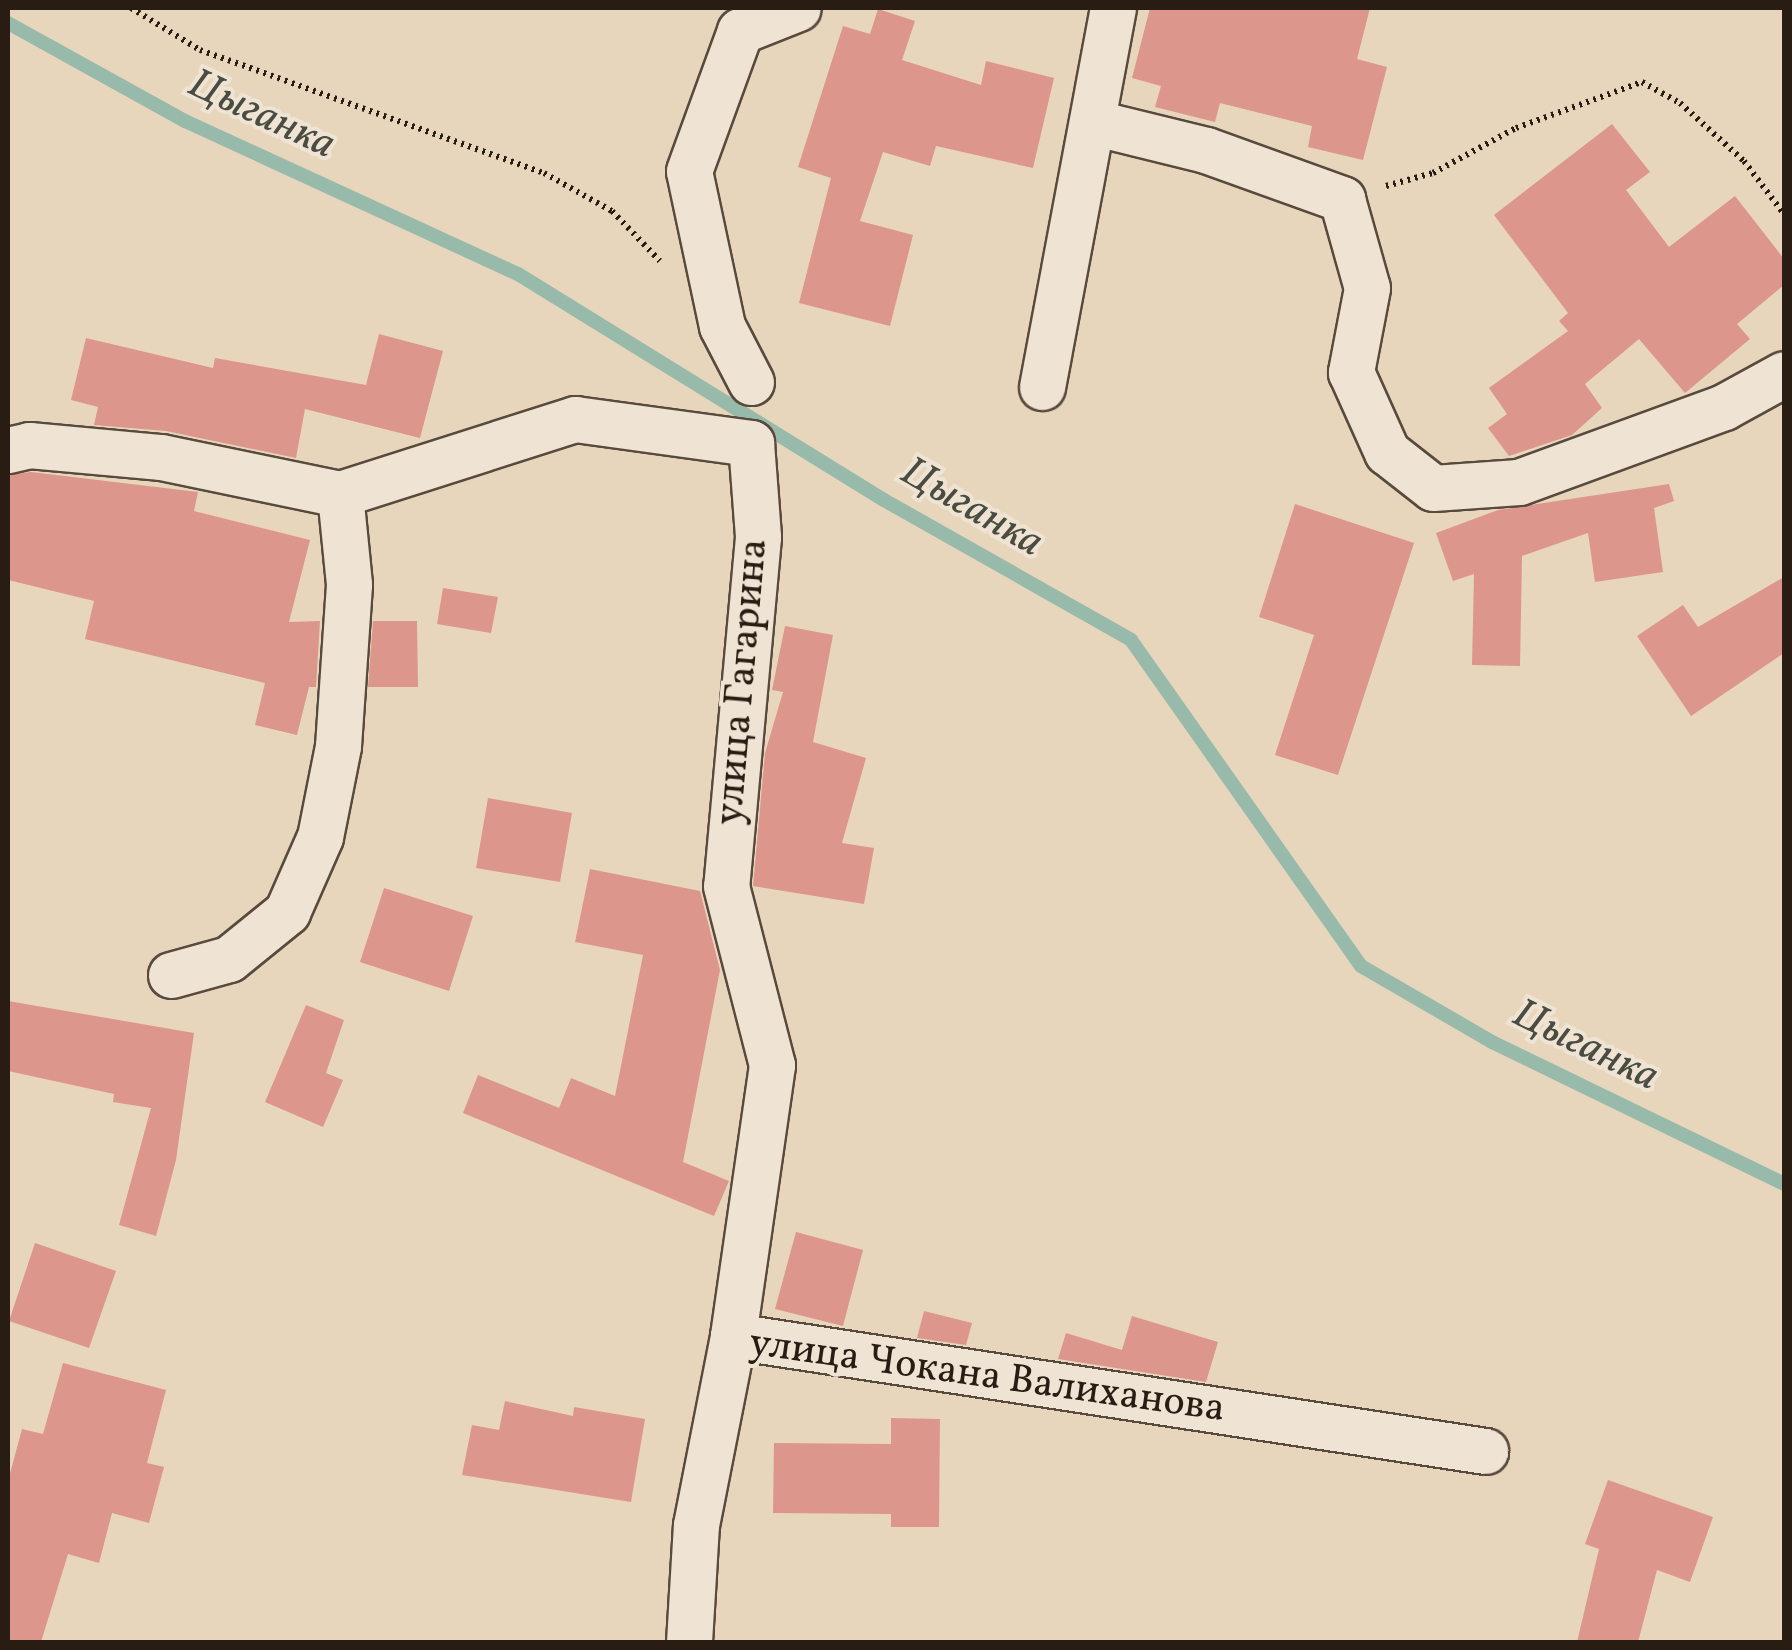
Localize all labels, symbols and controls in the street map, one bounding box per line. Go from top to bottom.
water label: Цыганка [180,60,342,172]
water label: Цыганка [891,448,1051,570]
street label: улица Гагарина [707,537,779,827]
water label: Цыганка [1504,990,1666,1104]
street label: улица Чокана Валиханова [746,1320,1228,1434]

